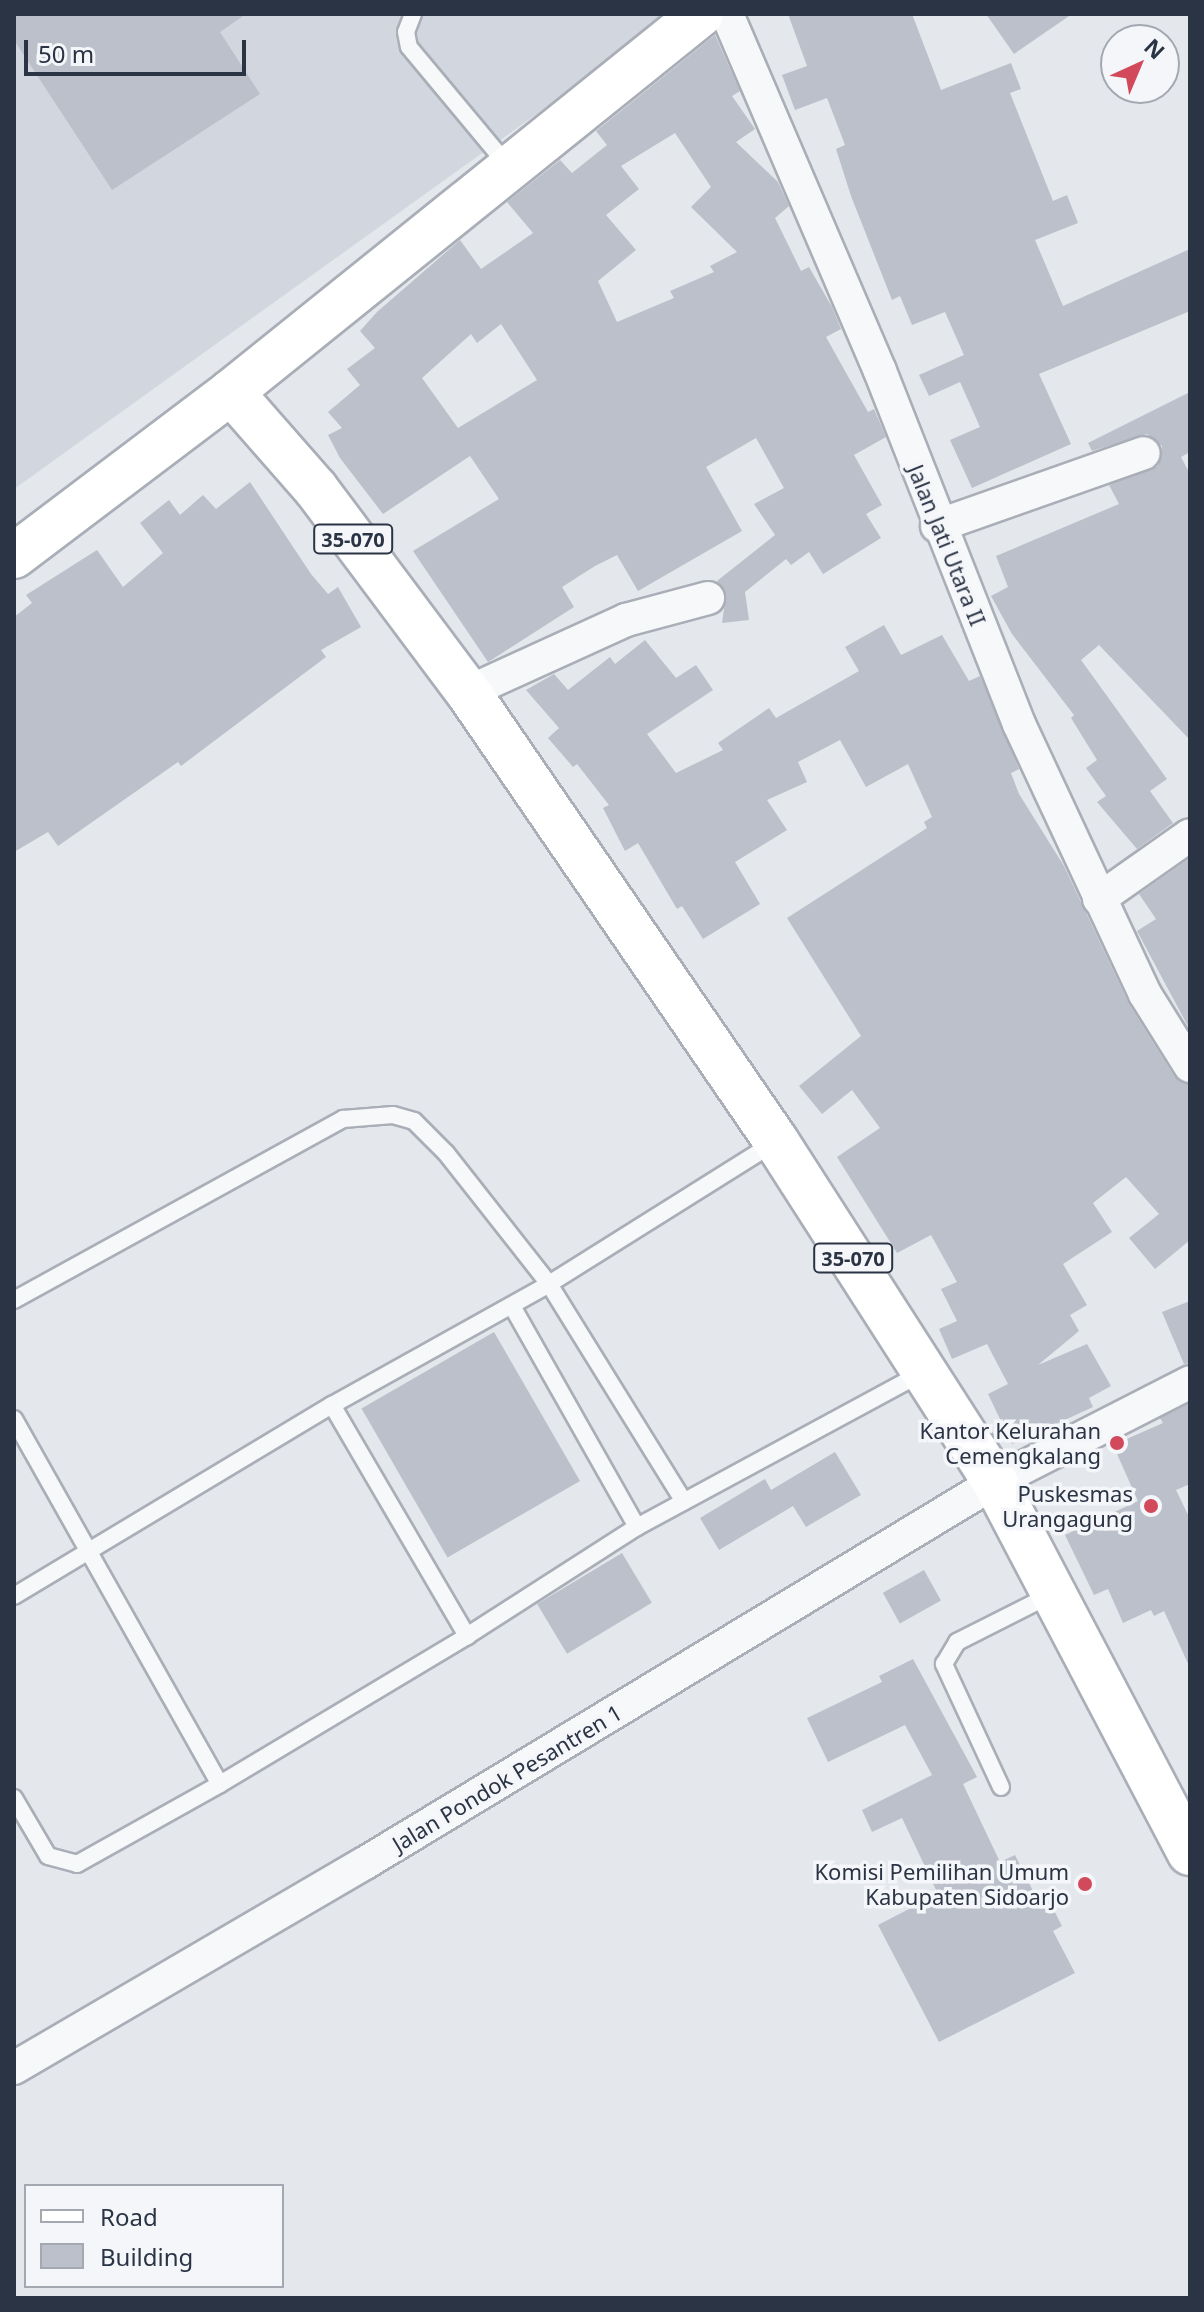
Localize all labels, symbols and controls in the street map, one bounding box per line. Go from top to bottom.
scale bar [28,24,250,74]
north arrow [1100,24,1180,104]
text: N [1138,31,1172,65]
text: 50 m [38,37,94,70]
street label: Jalan Jati Utara II [903,461,991,629]
road number: 35-070 [313,523,393,555]
road number: 35-070 [813,1242,893,1274]
place label: Kantor Kelurahan Cemengkalang [920,1417,1101,1468]
marker: Kantor Kelurahan Cemengkalang [1108,1434,1126,1452]
place label: Puskesmas Urangagung [1002,1480,1133,1532]
marker: Puskesmas Urangagung [1140,1495,1162,1517]
street label: Jalan Pondok Pesantren 1 [387,1699,627,1857]
place label: Komisi Pemilihan Umum Kabupaten Sidoarjo [815,1858,1069,1910]
marker: Komisi Pemilihan Umum Kabupaten Sidoarjo [1076,1875,1094,1893]
legend [24,2184,284,2288]
text: Road [100,2200,158,2233]
text: Building [100,2240,193,2273]

